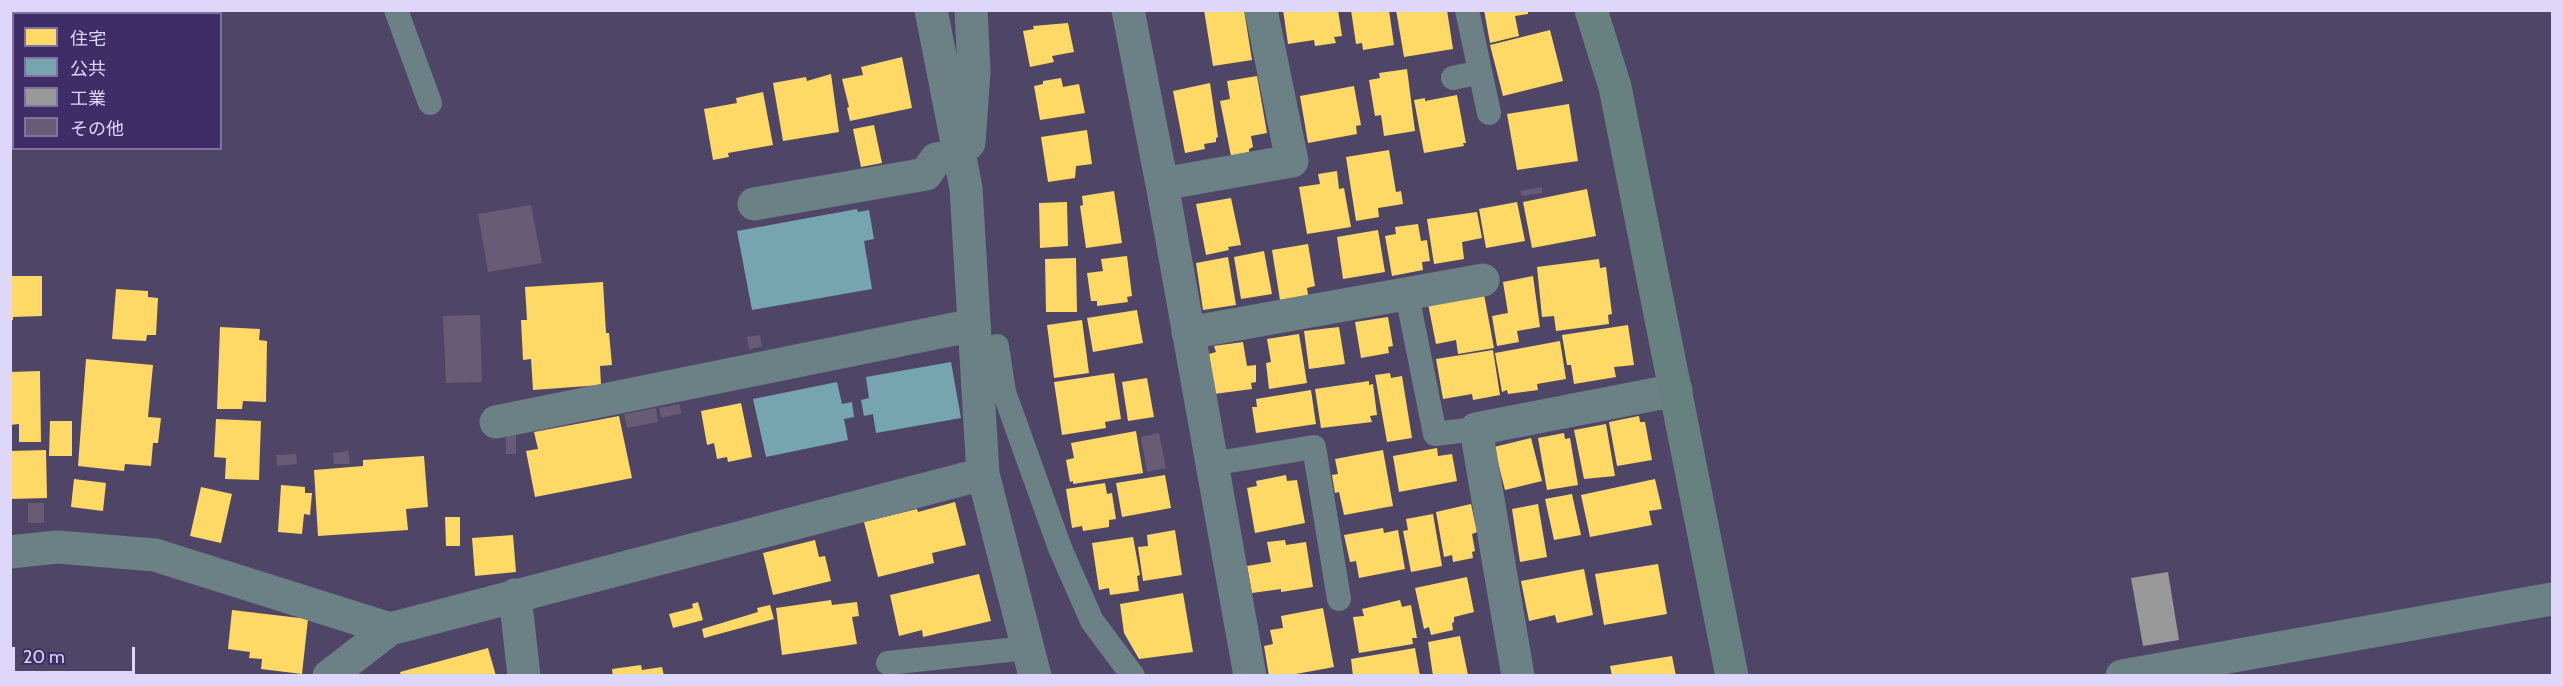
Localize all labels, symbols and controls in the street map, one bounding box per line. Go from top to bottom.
legend [12,12,222,150]
text: 住宅 [70,28,106,50]
text: 公共 [70,58,106,80]
text: 工業 [70,88,106,110]
text: その他 [70,118,124,140]
scale bar [15,635,138,673]
text: 20 m [23,646,65,668]

